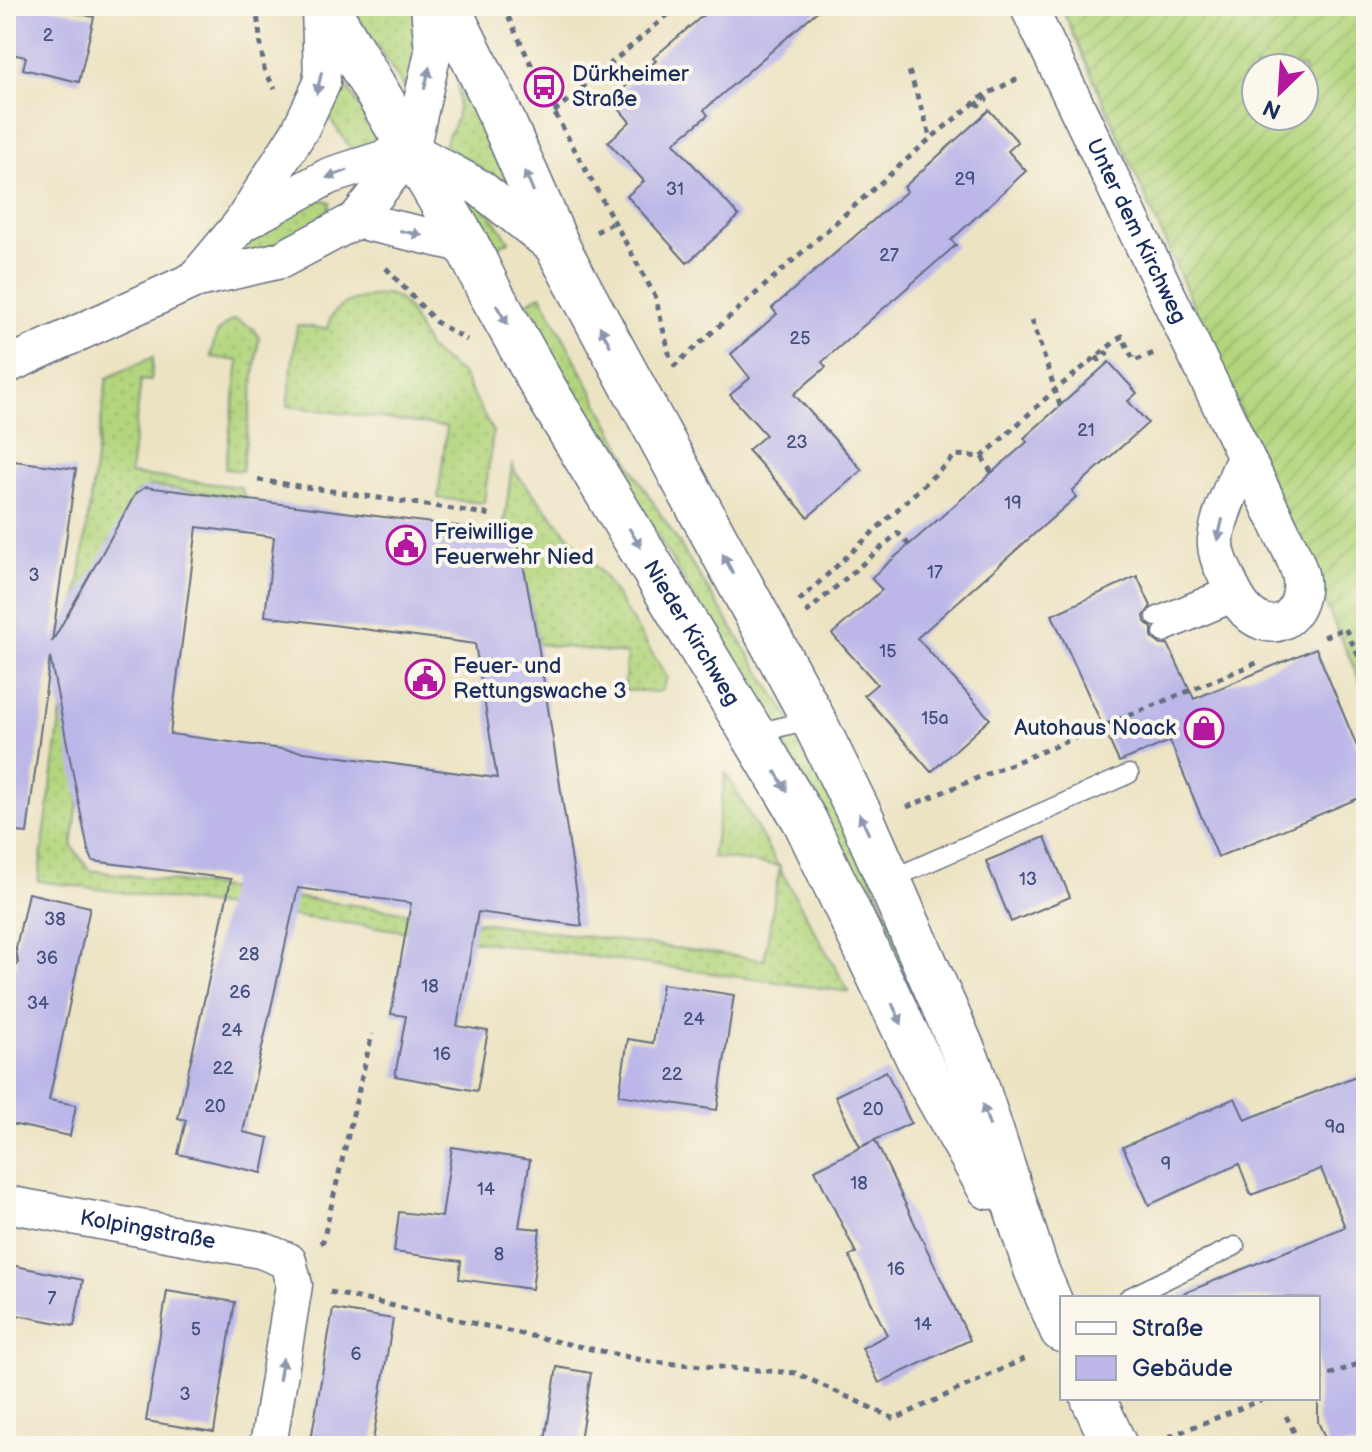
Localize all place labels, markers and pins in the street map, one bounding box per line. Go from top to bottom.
place label: Dürkheimer Straße [572,61,690,113]
bus stop icon: Dürkheimer Straße [523,66,565,108]
place label: Freiwillige Feuerwehr Nied [434,519,594,571]
public building icon: Freiwillige Feuerwehr Nied [385,524,427,566]
place label: Feuer- und Rettungswache 3 [453,653,627,705]
public building icon: Feuer- und Rettungswache 3 [404,658,446,700]
shop icon: Autohaus Noack [1183,707,1225,749]
place label: Autohaus Noack [1014,715,1176,742]

